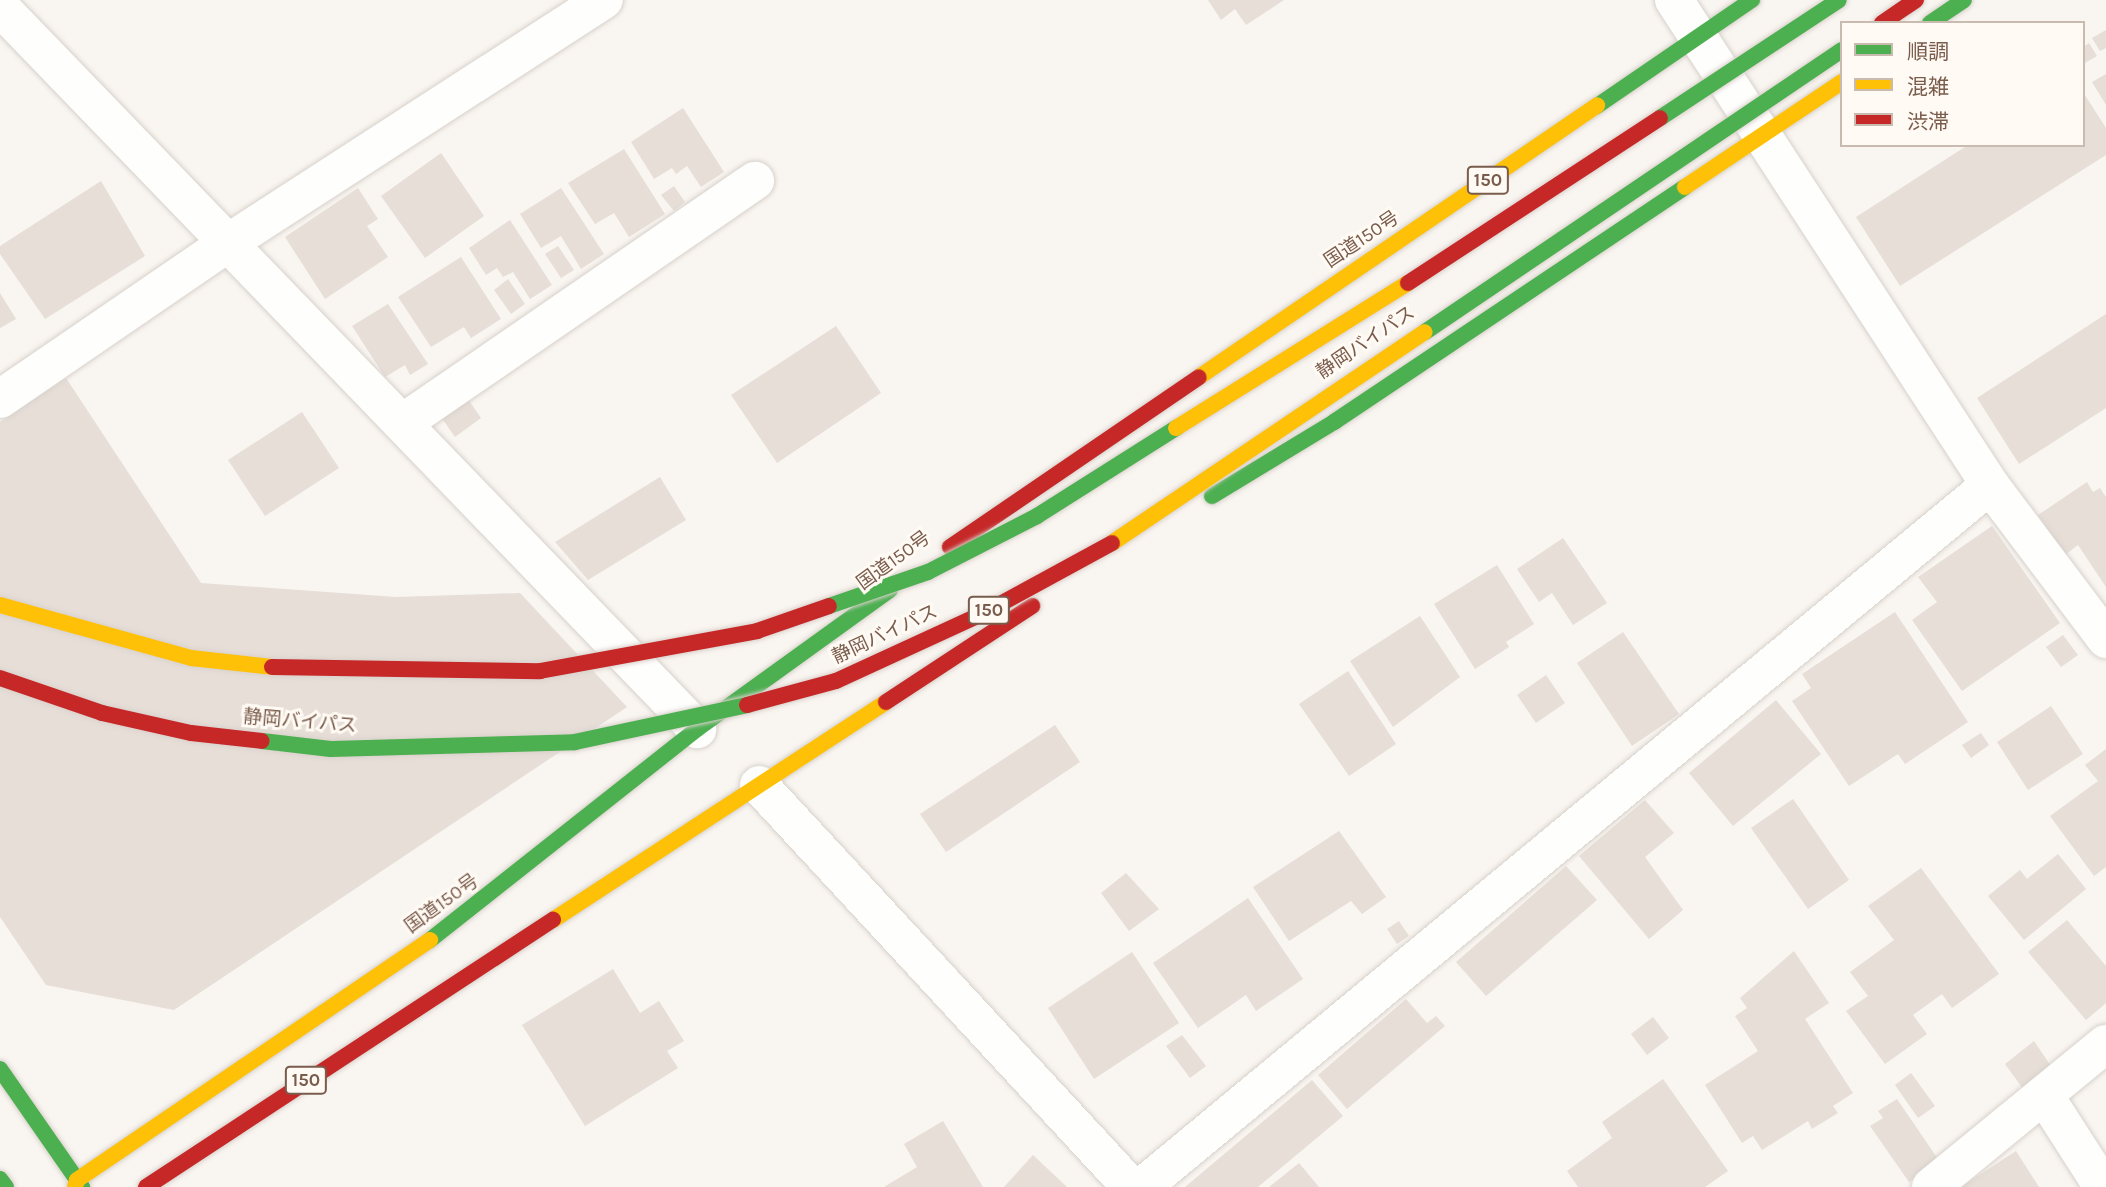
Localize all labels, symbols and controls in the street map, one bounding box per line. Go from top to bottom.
legend [1840,21,2085,147]
text: 順調 [1907,40,1949,64]
text: 混雑 [1907,75,1949,99]
text: 渋滞 [1907,110,1949,134]
road number: 150 [1465,166,1511,195]
street label: 国道150号 [1320,207,1404,273]
street label: 静岡バイパス [1312,302,1420,384]
street label: 国道150号 [853,527,935,595]
road number: 150 [966,596,1012,624]
street label: 静岡バイパス [829,601,941,669]
street label: 静岡バイパス [242,706,358,738]
street label: 国道150号 [401,870,483,938]
road number: 150 [283,1065,329,1094]

